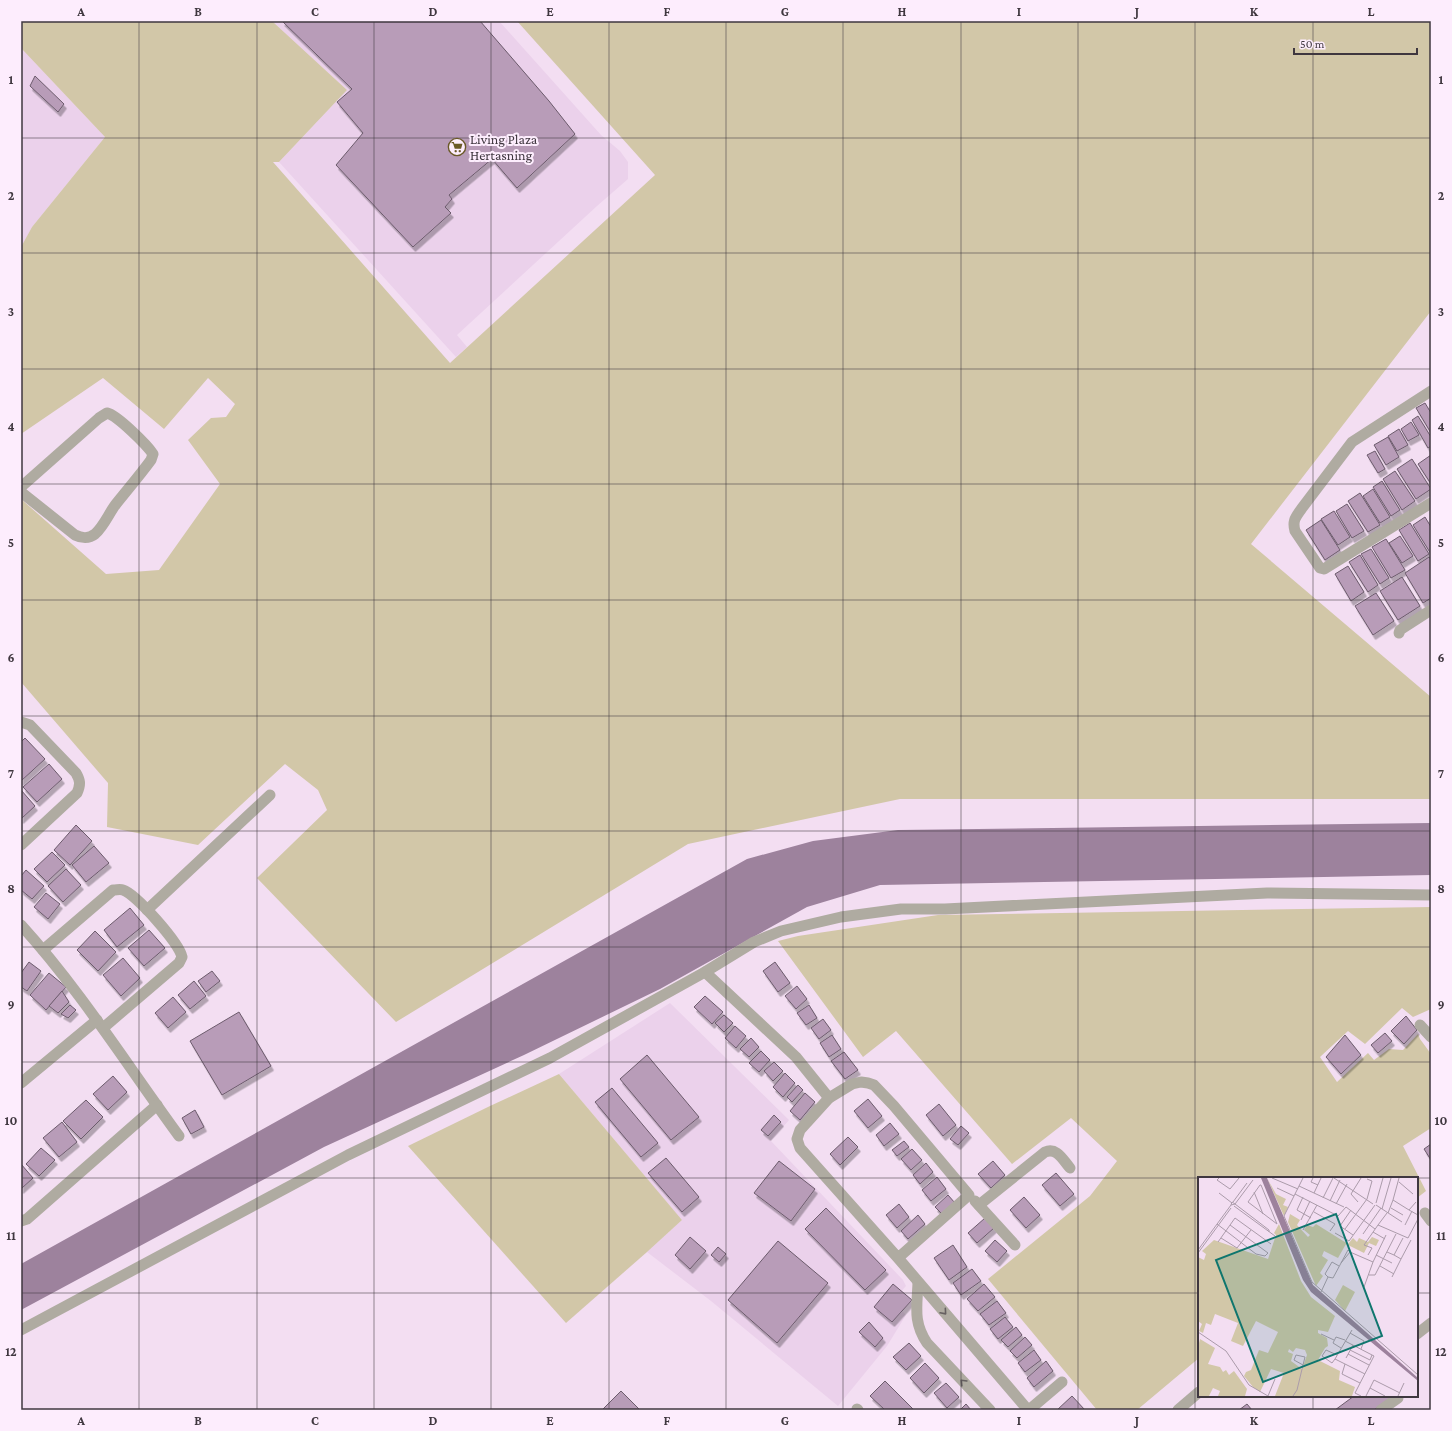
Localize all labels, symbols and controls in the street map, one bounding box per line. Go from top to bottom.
text: A [76,4,85,19]
text: B [194,4,202,19]
text: C [311,4,319,19]
text: D [429,4,438,19]
text: E [546,4,554,19]
text: F [664,4,671,19]
text: G [781,4,789,19]
text: H [898,4,907,19]
text: I [1017,4,1021,19]
text: J [1133,4,1139,19]
text: K [1250,4,1259,19]
text: L [1368,4,1375,19]
scale bar [1294,30,1417,56]
text: 50 m [1300,37,1325,51]
text: 1 [9,72,14,87]
text: 1 [1439,72,1444,87]
place label: Living Plaza Hertasning [470,131,538,163]
supermarket icon: Living Plaza Hertasning [447,137,467,157]
text: 2 [8,188,15,203]
text: 2 [1438,188,1445,203]
text: 3 [8,304,14,319]
text: 3 [1438,304,1444,319]
text: 4 [7,419,15,434]
text: 4 [1437,419,1445,434]
text: 5 [8,535,14,550]
text: 5 [1438,535,1444,550]
text: 6 [7,650,15,665]
text: 6 [1437,650,1445,665]
text: 7 [8,766,14,781]
text: 7 [1438,766,1444,781]
text: 8 [7,881,15,896]
text: 8 [1437,881,1445,896]
text: 9 [7,997,15,1012]
text: 9 [1437,997,1445,1012]
text: 10 [5,1113,17,1128]
text: 10 [1435,1113,1447,1128]
inset map [1198,1177,1418,1397]
text: 11 [6,1228,16,1243]
text: 11 [1436,1228,1446,1243]
one-way arrow [939,1307,947,1315]
text: 12 [5,1344,17,1359]
text: 12 [1435,1344,1447,1359]
one-way arrow [960,1379,968,1387]
text: A [76,1413,85,1428]
text: B [194,1413,202,1428]
text: C [311,1413,319,1428]
text: D [429,1413,438,1428]
text: E [546,1413,554,1428]
text: F [664,1413,671,1428]
text: G [781,1413,789,1428]
text: H [898,1413,907,1428]
text: I [1017,1413,1021,1428]
text: J [1133,1413,1139,1428]
text: K [1250,1413,1259,1428]
text: L [1368,1413,1375,1428]

